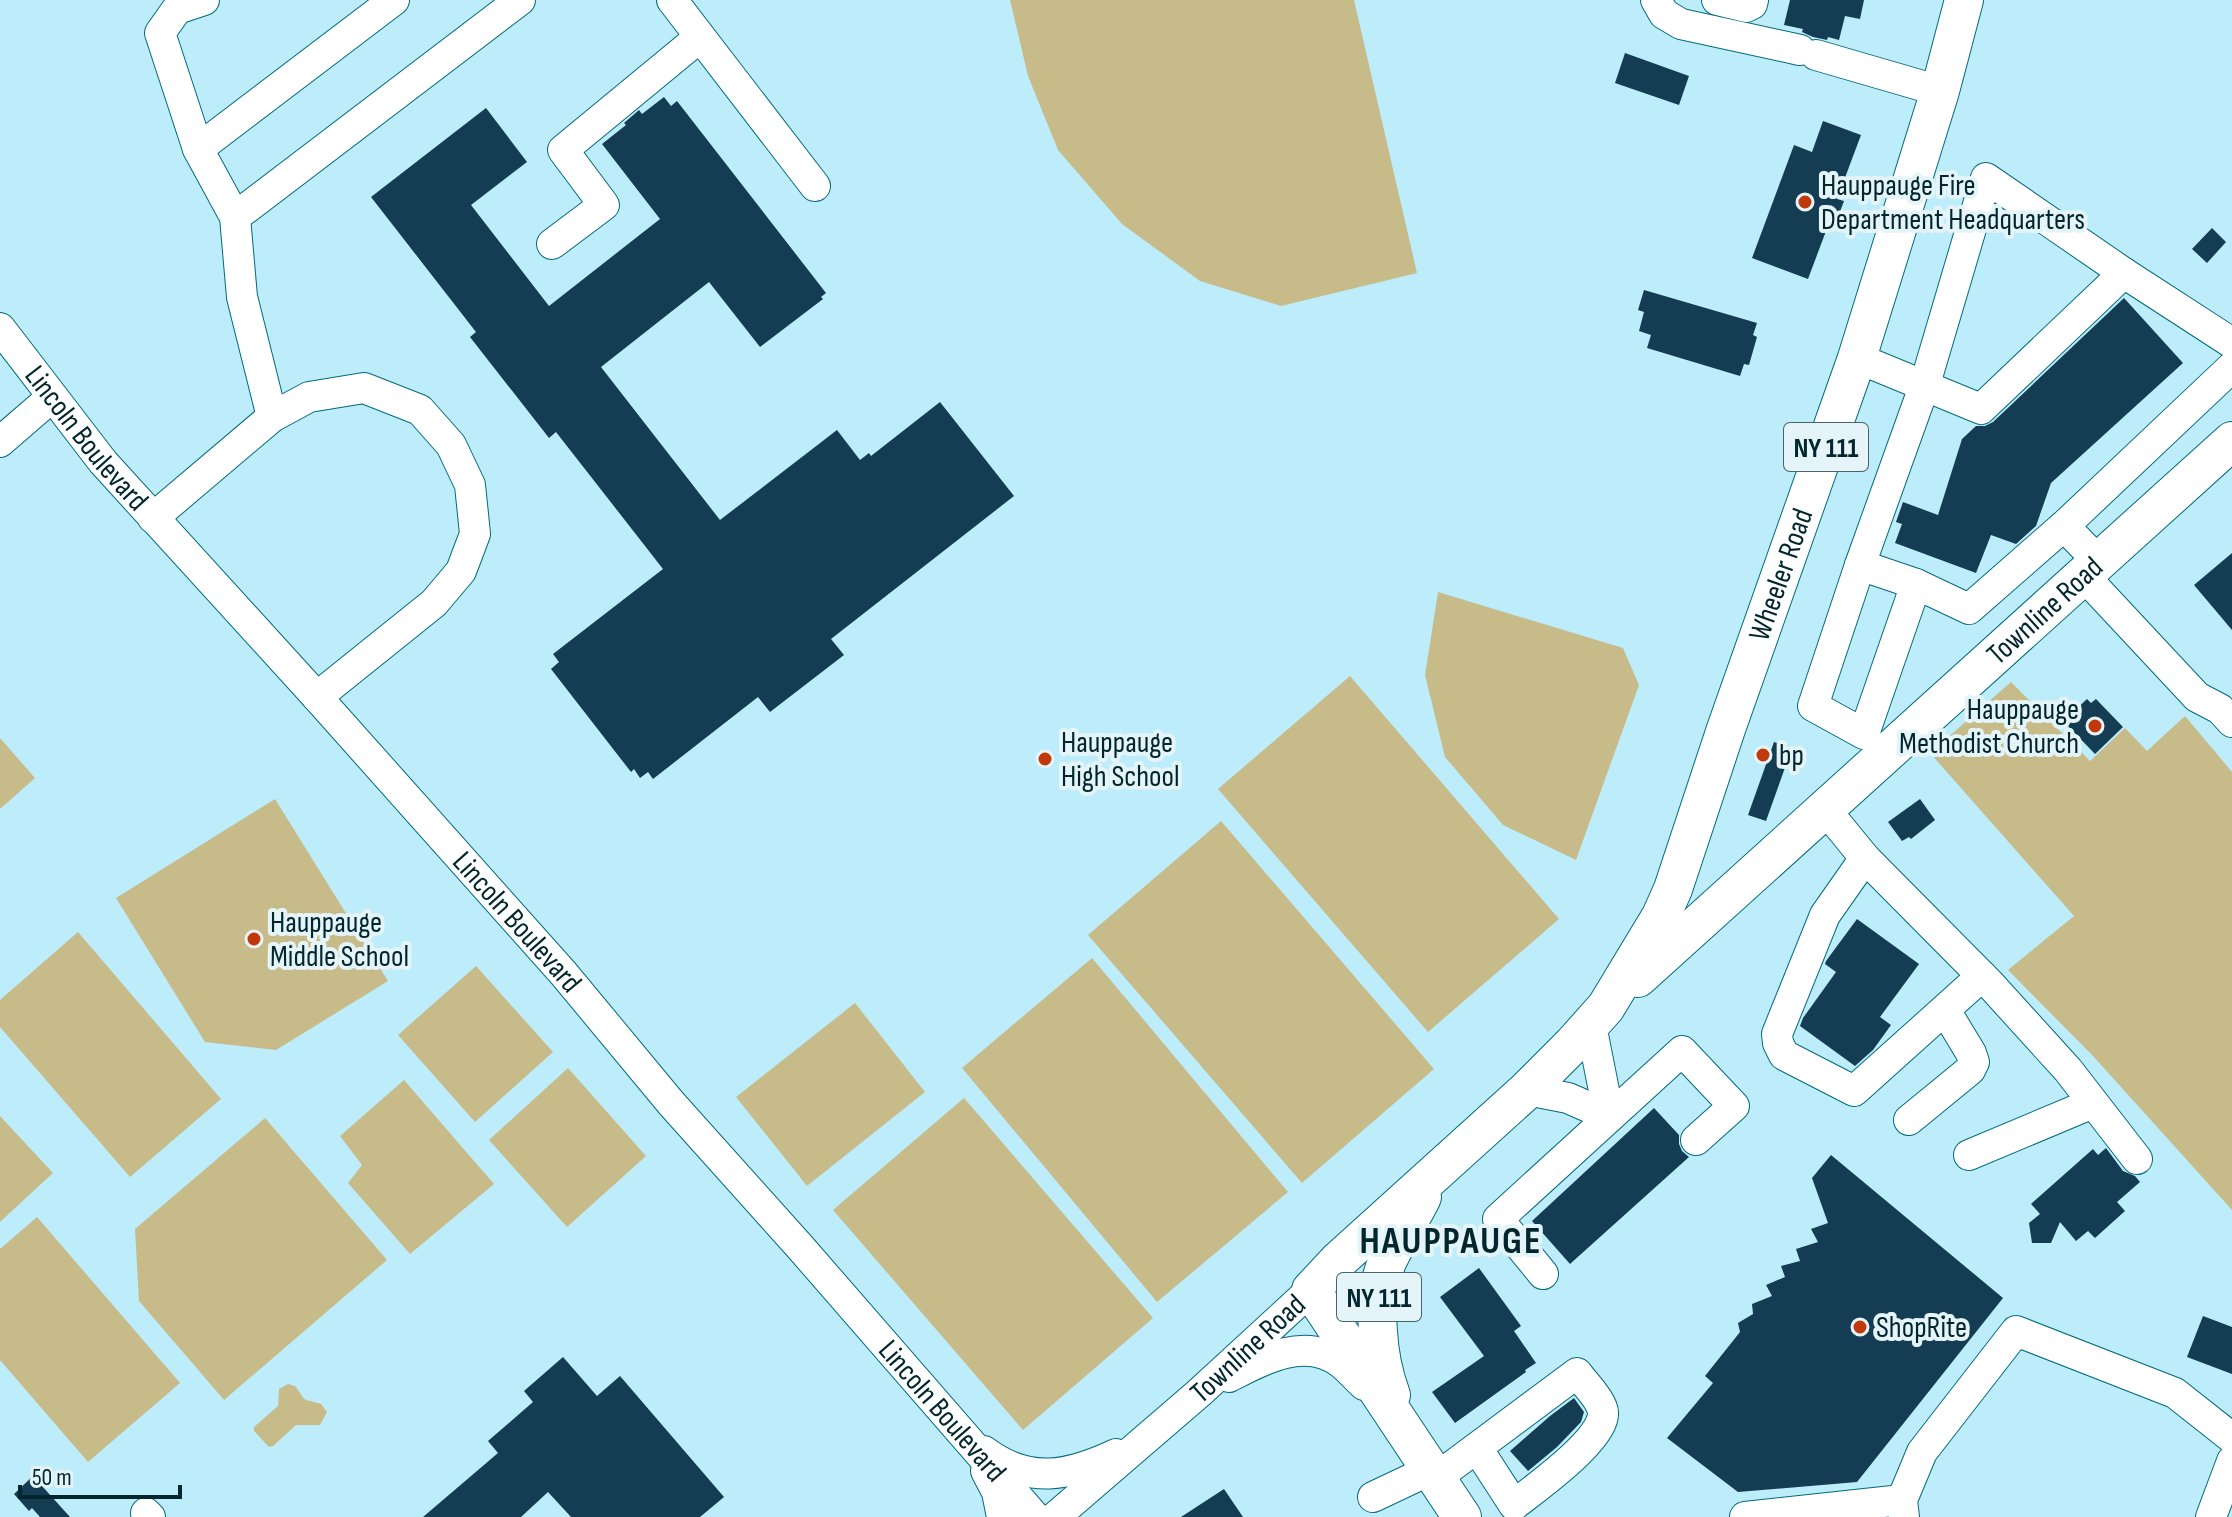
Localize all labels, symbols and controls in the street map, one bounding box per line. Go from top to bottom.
place label: Hauppauge Fire Department Headquarters [1821,168,2085,238]
marker: Hauppauge Fire Department Headquarters [1796,193,1814,211]
street label: Lincoln Boulevard [17,359,155,519]
road number: NY 111 [1784,423,1868,471]
street label: Wheeler Road [1742,504,1821,646]
street label: Townline Road [1980,550,2111,673]
place label: Hauppauge Methodist Church [1899,692,2079,762]
marker: Hauppauge Methodist Church [2086,717,2104,735]
place label: Hauppauge High School [1061,725,1180,795]
place label: bp [1779,738,1804,774]
marker: bp [1754,746,1772,764]
marker: Hauppauge High School [1036,750,1054,768]
street label: Lincoln Boulevard [445,845,589,1000]
place label: Hauppauge Middle School [270,905,409,975]
marker: Hauppauge Middle School [245,930,263,948]
district label: HAUPPAUGE [1360,1219,1542,1264]
road number: NY 111 [1337,1273,1421,1321]
street label: Townline Road [1183,1287,1313,1411]
place label: ShopRite [1876,1310,1967,1346]
marker: ShopRite [1851,1318,1869,1336]
street label: Lincoln Boulevard [870,1333,1013,1490]
scale bar [20,1449,180,1499]
text: 50 m [32,1463,72,1492]

